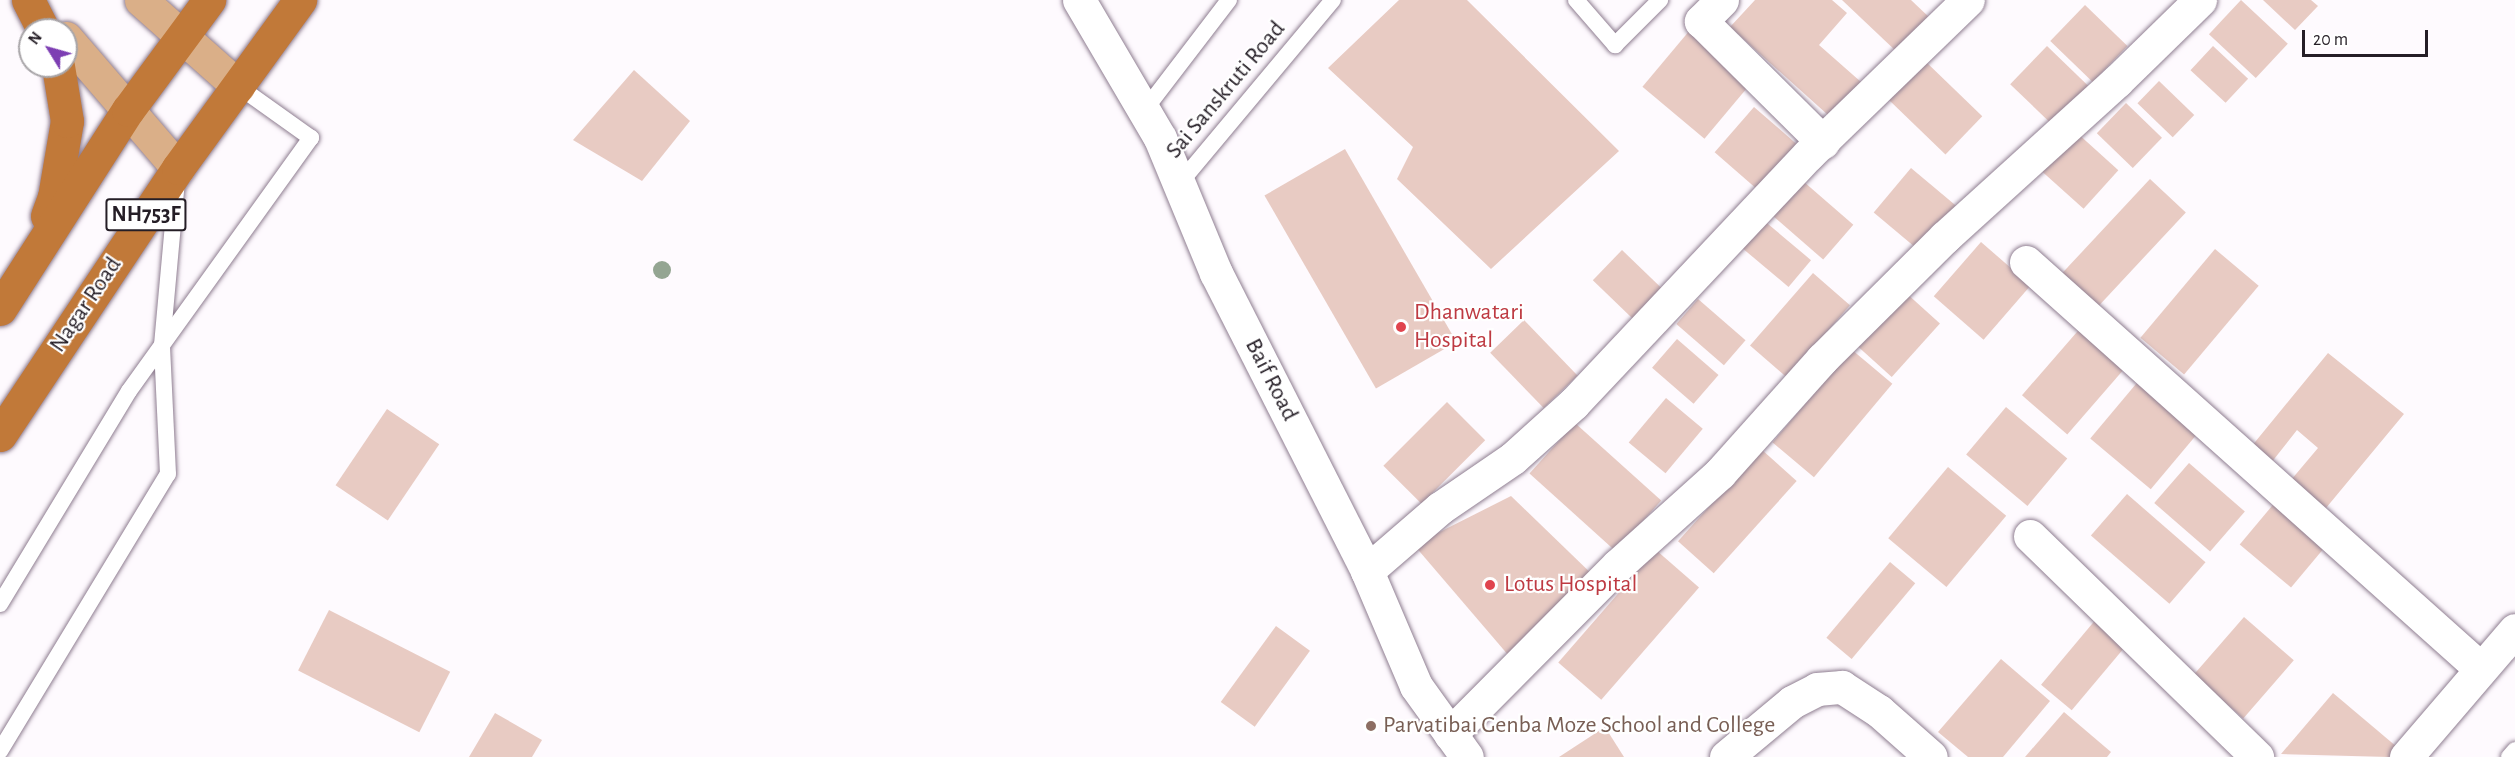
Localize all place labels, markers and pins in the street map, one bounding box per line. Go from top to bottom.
place label: Dhanwatari Hospital [1414,299,1524,355]
marker: Dhanwatari Hospital [1392,318,1410,336]
place label: Lotus Hospital [1504,571,1637,599]
marker: Lotus Hospital [1481,576,1499,594]
place label: Parvatibai Genba Moze School and College [1383,712,1775,740]
marker: Parvatibai Genba Moze School and College [1364,719,1378,733]

